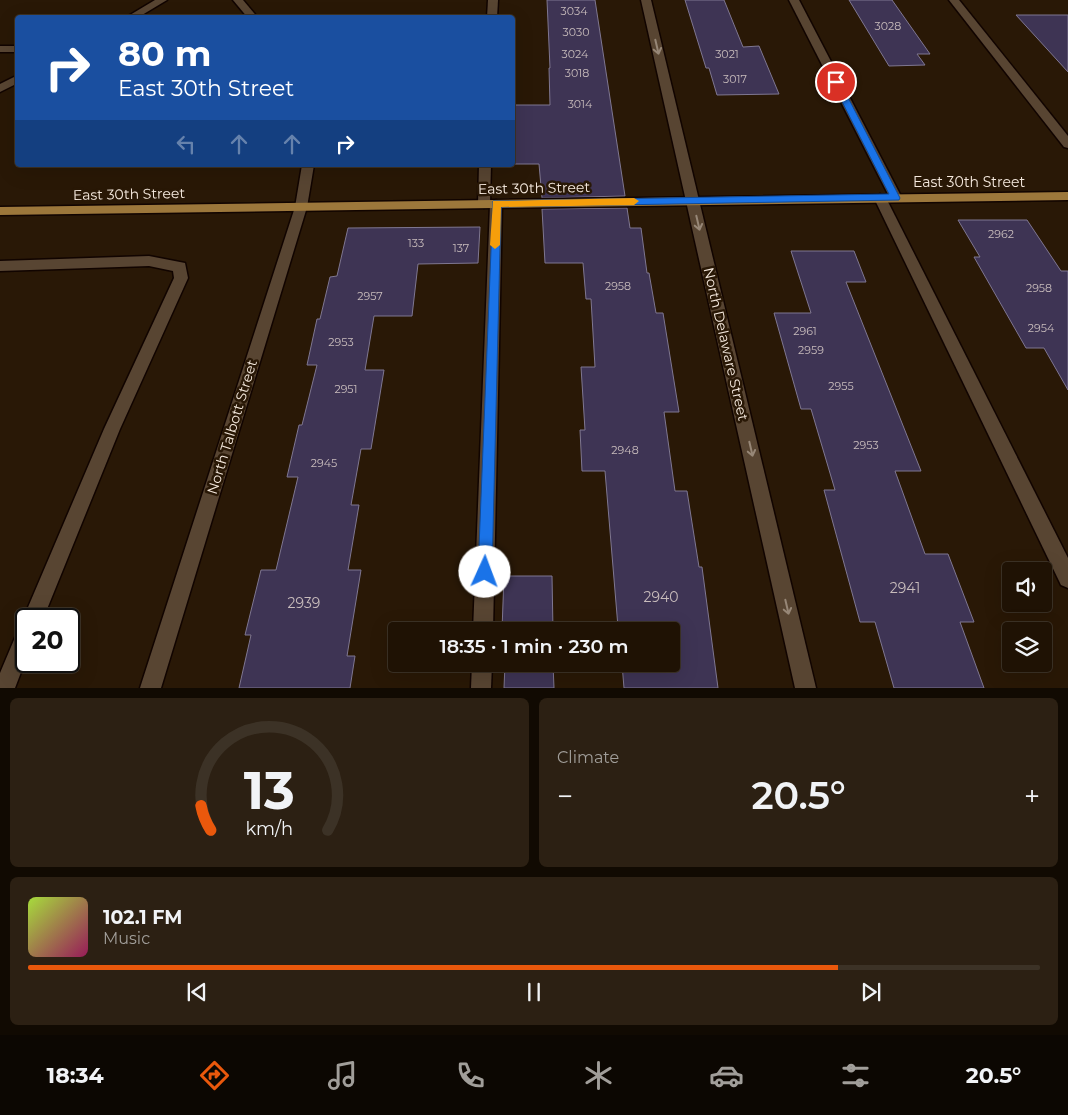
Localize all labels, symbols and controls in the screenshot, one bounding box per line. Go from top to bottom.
house number: 3034 [561,4,588,18]
house number: 3028 [875,19,901,33]
house number: 3030 [563,25,589,39]
text: 80 m [118,32,212,75]
icon: right [35,35,100,100]
one-way arrow [653,39,662,55]
house number: 3024 [562,47,589,61]
house number: 3021 [715,47,739,61]
pin [815,61,857,103]
house number: 3018 [565,66,589,80]
icon: arrive [822,68,850,96]
house number: 3017 [723,72,747,86]
text: East 30th Street [118,75,294,102]
house number: 3014 [568,97,593,111]
icon: left [172,130,200,158]
icon: ahead [225,130,253,158]
icon: ahead [278,130,306,158]
icon: right [331,130,359,158]
street label: East 30th Street [913,173,1025,191]
street label: East 30th Street [478,178,591,198]
street label: East 30th Street [73,184,186,204]
one-way arrow [694,214,704,230]
house number: 2962 [988,227,1014,241]
house number: 133 [408,236,424,250]
house number: 137 [453,241,469,255]
street label: North Delaware Street [700,266,752,423]
house number: 2958 [605,279,631,293]
house number: 2958 [1026,281,1052,295]
house number: 2957 [357,289,383,303]
house number: 2954 [1028,321,1055,335]
house number: 2961 [793,324,817,338]
house number: 2953 [328,335,354,349]
house number: 2959 [798,343,824,357]
street label: North Talbott Street [203,357,261,497]
house number: 2955 [828,379,854,393]
house number: 2951 [334,382,358,396]
house number: 2953 [853,438,879,452]
one-way arrow [747,441,756,457]
house number: 2948 [611,443,639,457]
house number: 2945 [311,456,337,470]
position arrow [458,545,510,597]
map controls [1002,562,1052,672]
button: sound [1002,562,1052,612]
house number: 2941 [890,579,920,597]
house number: 2940 [644,588,679,606]
house number: 2939 [288,594,320,612]
one-way arrow [783,599,792,615]
speed limit sign: 20 [15,608,80,673]
button: layers [1002,622,1052,672]
text: 18:35 · 1 min · 230 m [439,635,629,658]
text: Climate [557,748,619,767]
text: 13 [244,759,295,822]
text: 20.5° [751,772,846,819]
text: − [557,779,573,813]
text: + [1024,779,1040,813]
text: km/h [246,818,293,839]
text: 102.1 FM [103,906,182,929]
text: Music [103,929,150,948]
icon: previous [183,978,211,1006]
icon: pause [520,978,548,1006]
icon: next [857,978,885,1006]
icon: directions [197,1058,232,1093]
icon: music [325,1058,360,1093]
icon: phone [453,1058,488,1093]
icon: climate [581,1058,616,1093]
icon: car [709,1058,744,1093]
icon: filters [838,1058,873,1093]
text: 18:34 [47,1062,104,1089]
text: 20.5° [966,1062,1021,1089]

